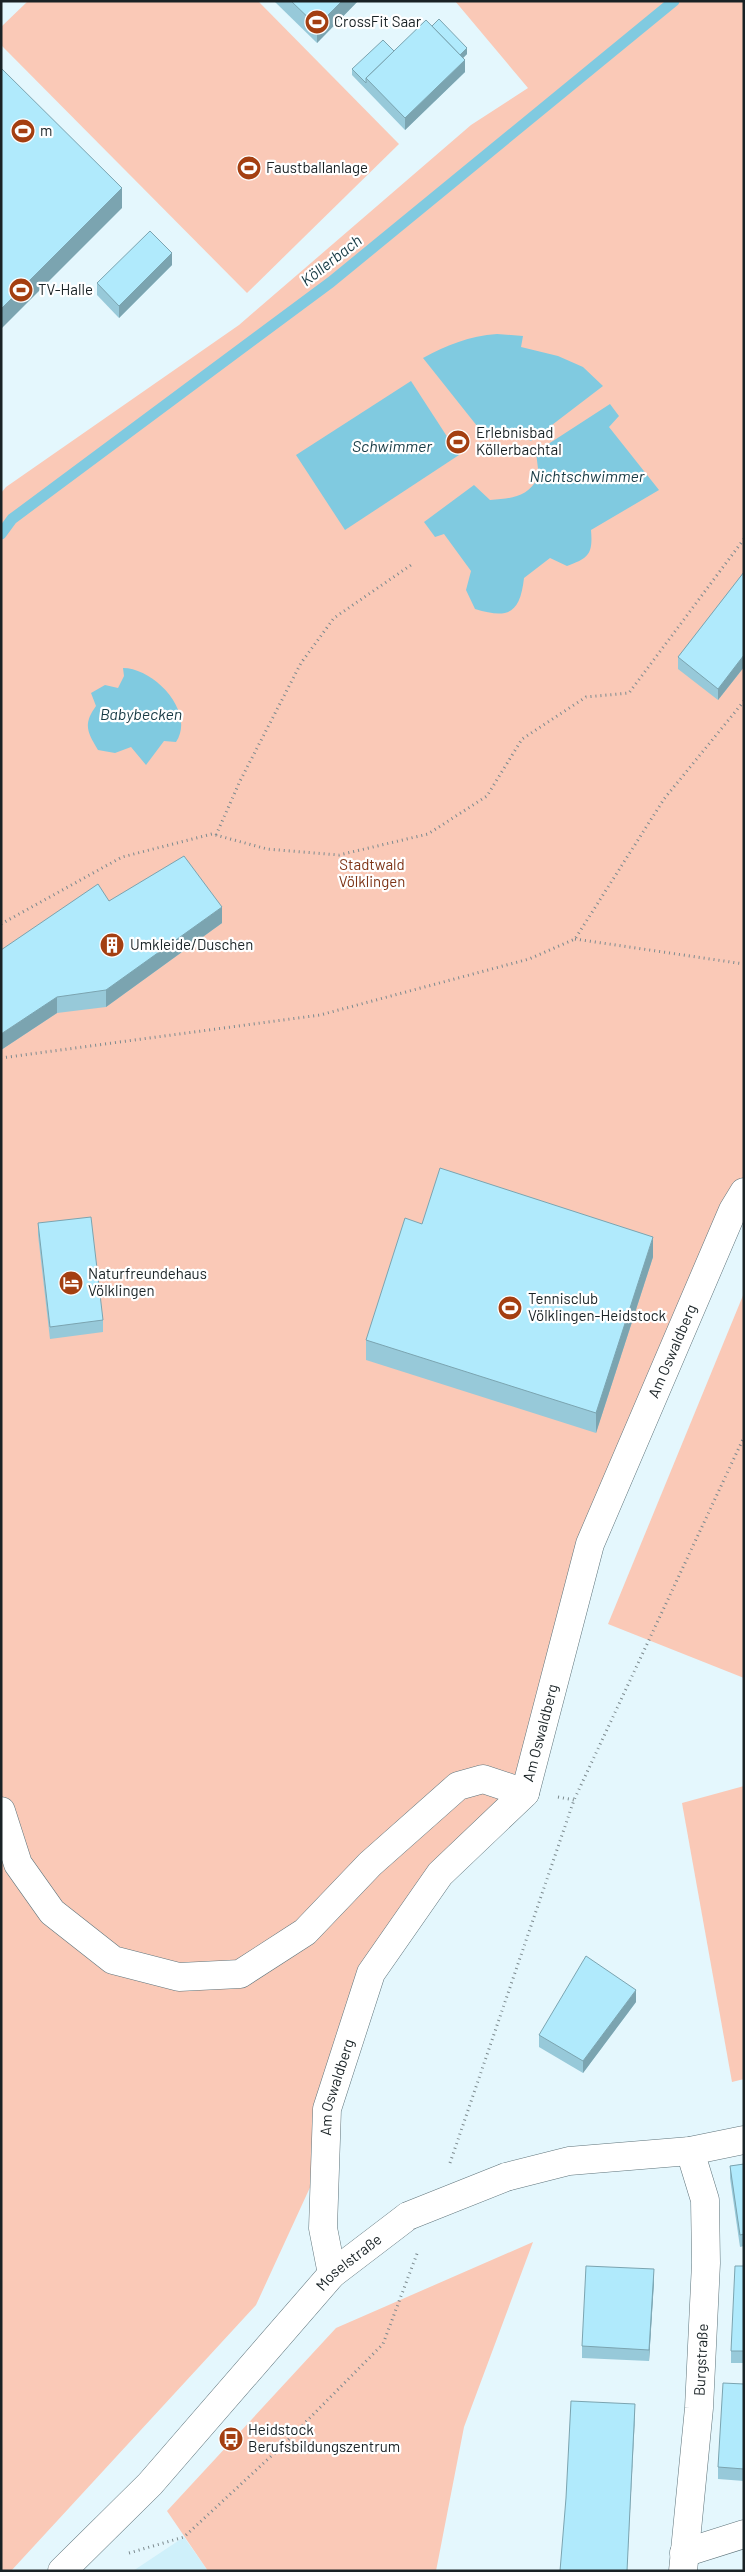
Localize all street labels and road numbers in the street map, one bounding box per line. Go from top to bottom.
street label: Am Oswaldberg [644,1301,700,1400]
street label: Am Oswaldberg [518,1682,561,1783]
street label: Am Oswaldberg [316,2036,357,2136]
street label: Moselstraße [312,2230,385,2294]
street label: Burgstraße [690,2323,711,2396]

